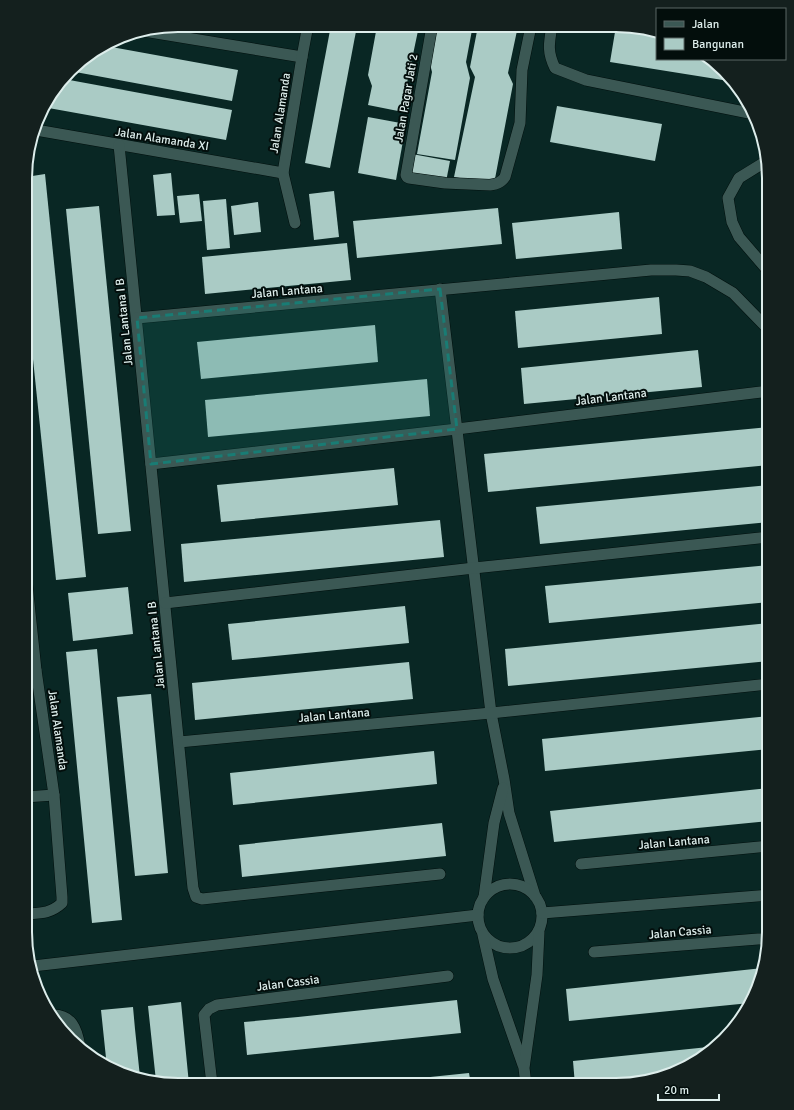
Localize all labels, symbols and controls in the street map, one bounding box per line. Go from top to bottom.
legend [656,8,786,60]
text: Jalan [692,17,719,32]
text: Bangunan [692,37,744,52]
street label: Jalan Pagar Jati 2 [391,53,422,144]
street label: Jalan Alamanda [267,72,294,154]
street label: Jalan Alamanda XI [114,125,210,154]
street label: Jalan Lantana I B [112,278,137,366]
street label: Jalan Lantana [251,281,323,302]
street label: Jalan Lantana [575,386,648,409]
street label: Jalan Lantana I B [144,601,169,689]
street label: Jalan Alamanda [44,689,71,771]
street label: Jalan Lantana [298,705,370,726]
street label: Jalan Lantana [638,832,710,853]
street label: Jalan Cassia [648,922,712,943]
street label: Jalan Cassia [256,972,320,995]
scale bar [658,1076,719,1102]
text: 20 m [664,1083,689,1098]

